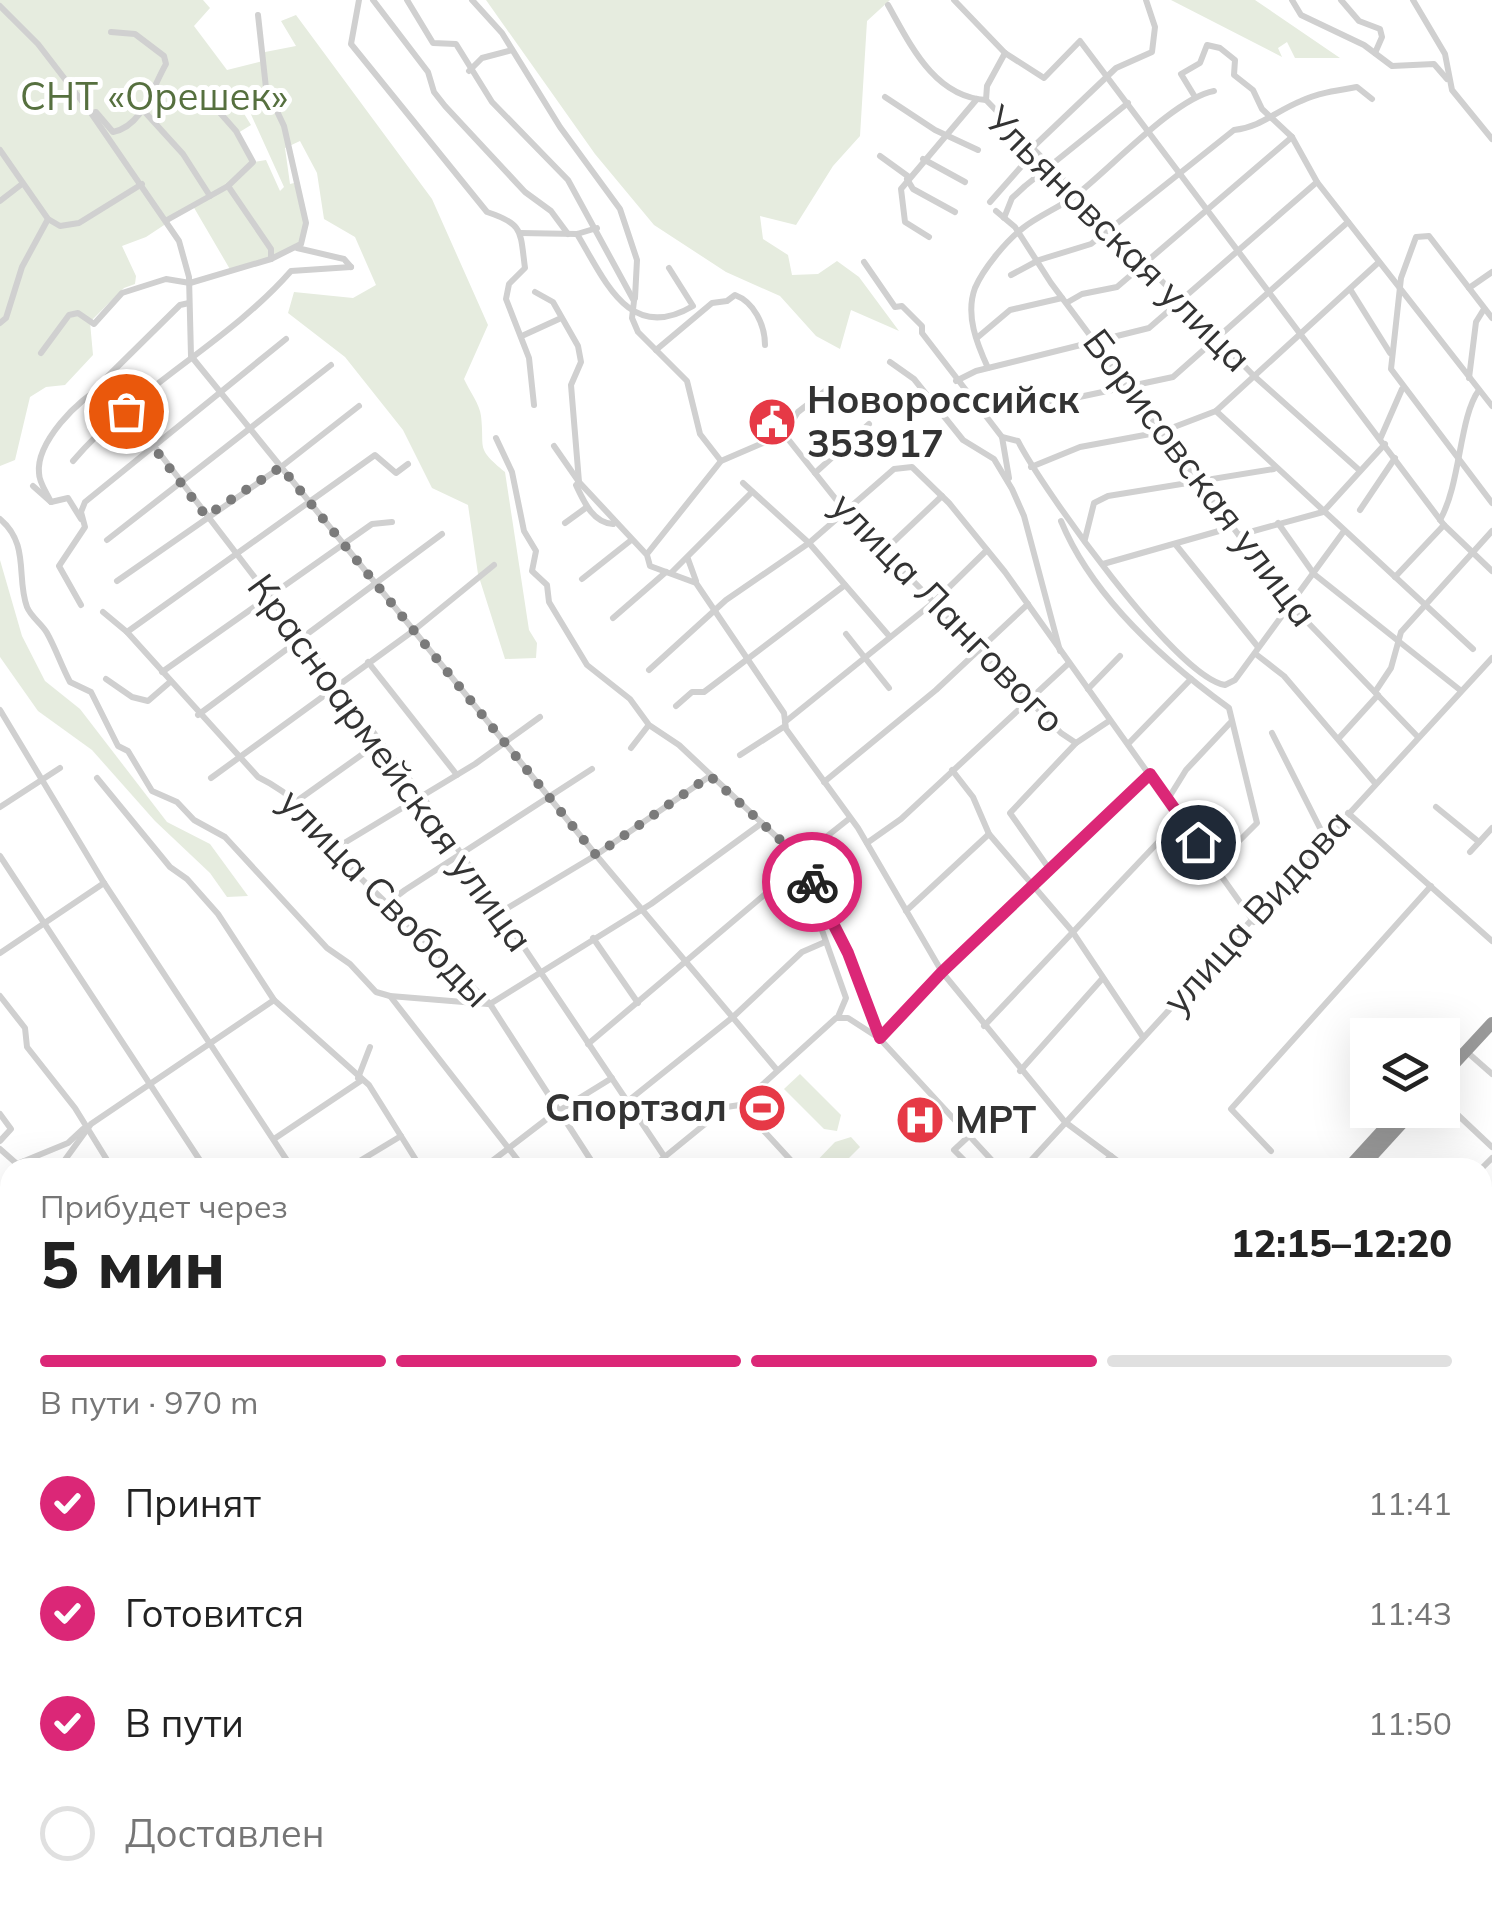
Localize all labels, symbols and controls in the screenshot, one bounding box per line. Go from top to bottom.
park label: СНТ «Орешек» [20,72,288,120]
street label: Ульяновская улица [975,94,1262,381]
street label: Борисовская улица [1073,319,1328,636]
pin [84,369,169,454]
place label: Новороссийск 353917 [807,375,1079,467]
icon: bag [99,384,154,439]
public building icon: Новороссийск 353917 [746,396,798,448]
street label: улица Лангового [821,482,1076,743]
street label: Красноармейская улица [238,564,544,961]
street label: улица Свободы [269,778,502,1017]
street label: улица Видова [1152,799,1361,1024]
pin [1156,800,1241,885]
icon: home [1171,815,1226,870]
courier [762,832,862,932]
icon: bike [785,855,840,910]
map controls [1350,1018,1460,1128]
button: layers [1350,1018,1460,1128]
sports icon: Спортзал [736,1082,788,1134]
place label: Спортзал [545,1083,727,1131]
hospital icon: МРТ [894,1094,946,1146]
place label: МРТ [955,1095,1037,1143]
text: Прибудет через [40,1186,288,1226]
text: 12:15–12:20 [1231,1219,1452,1267]
text: 5 мин [40,1223,225,1304]
text: В пути · 970 m [40,1382,258,1422]
icon: check [40,1476,95,1531]
text: Принят [125,1479,261,1527]
text: 11:41 [1368,1483,1452,1523]
icon: check [40,1586,95,1641]
text: Готовится [125,1589,304,1637]
text: 11:43 [1368,1593,1452,1633]
icon: check [40,1696,95,1751]
text: В пути [125,1699,244,1747]
text: 11:50 [1368,1703,1452,1743]
text: Доставлен [125,1809,325,1857]

